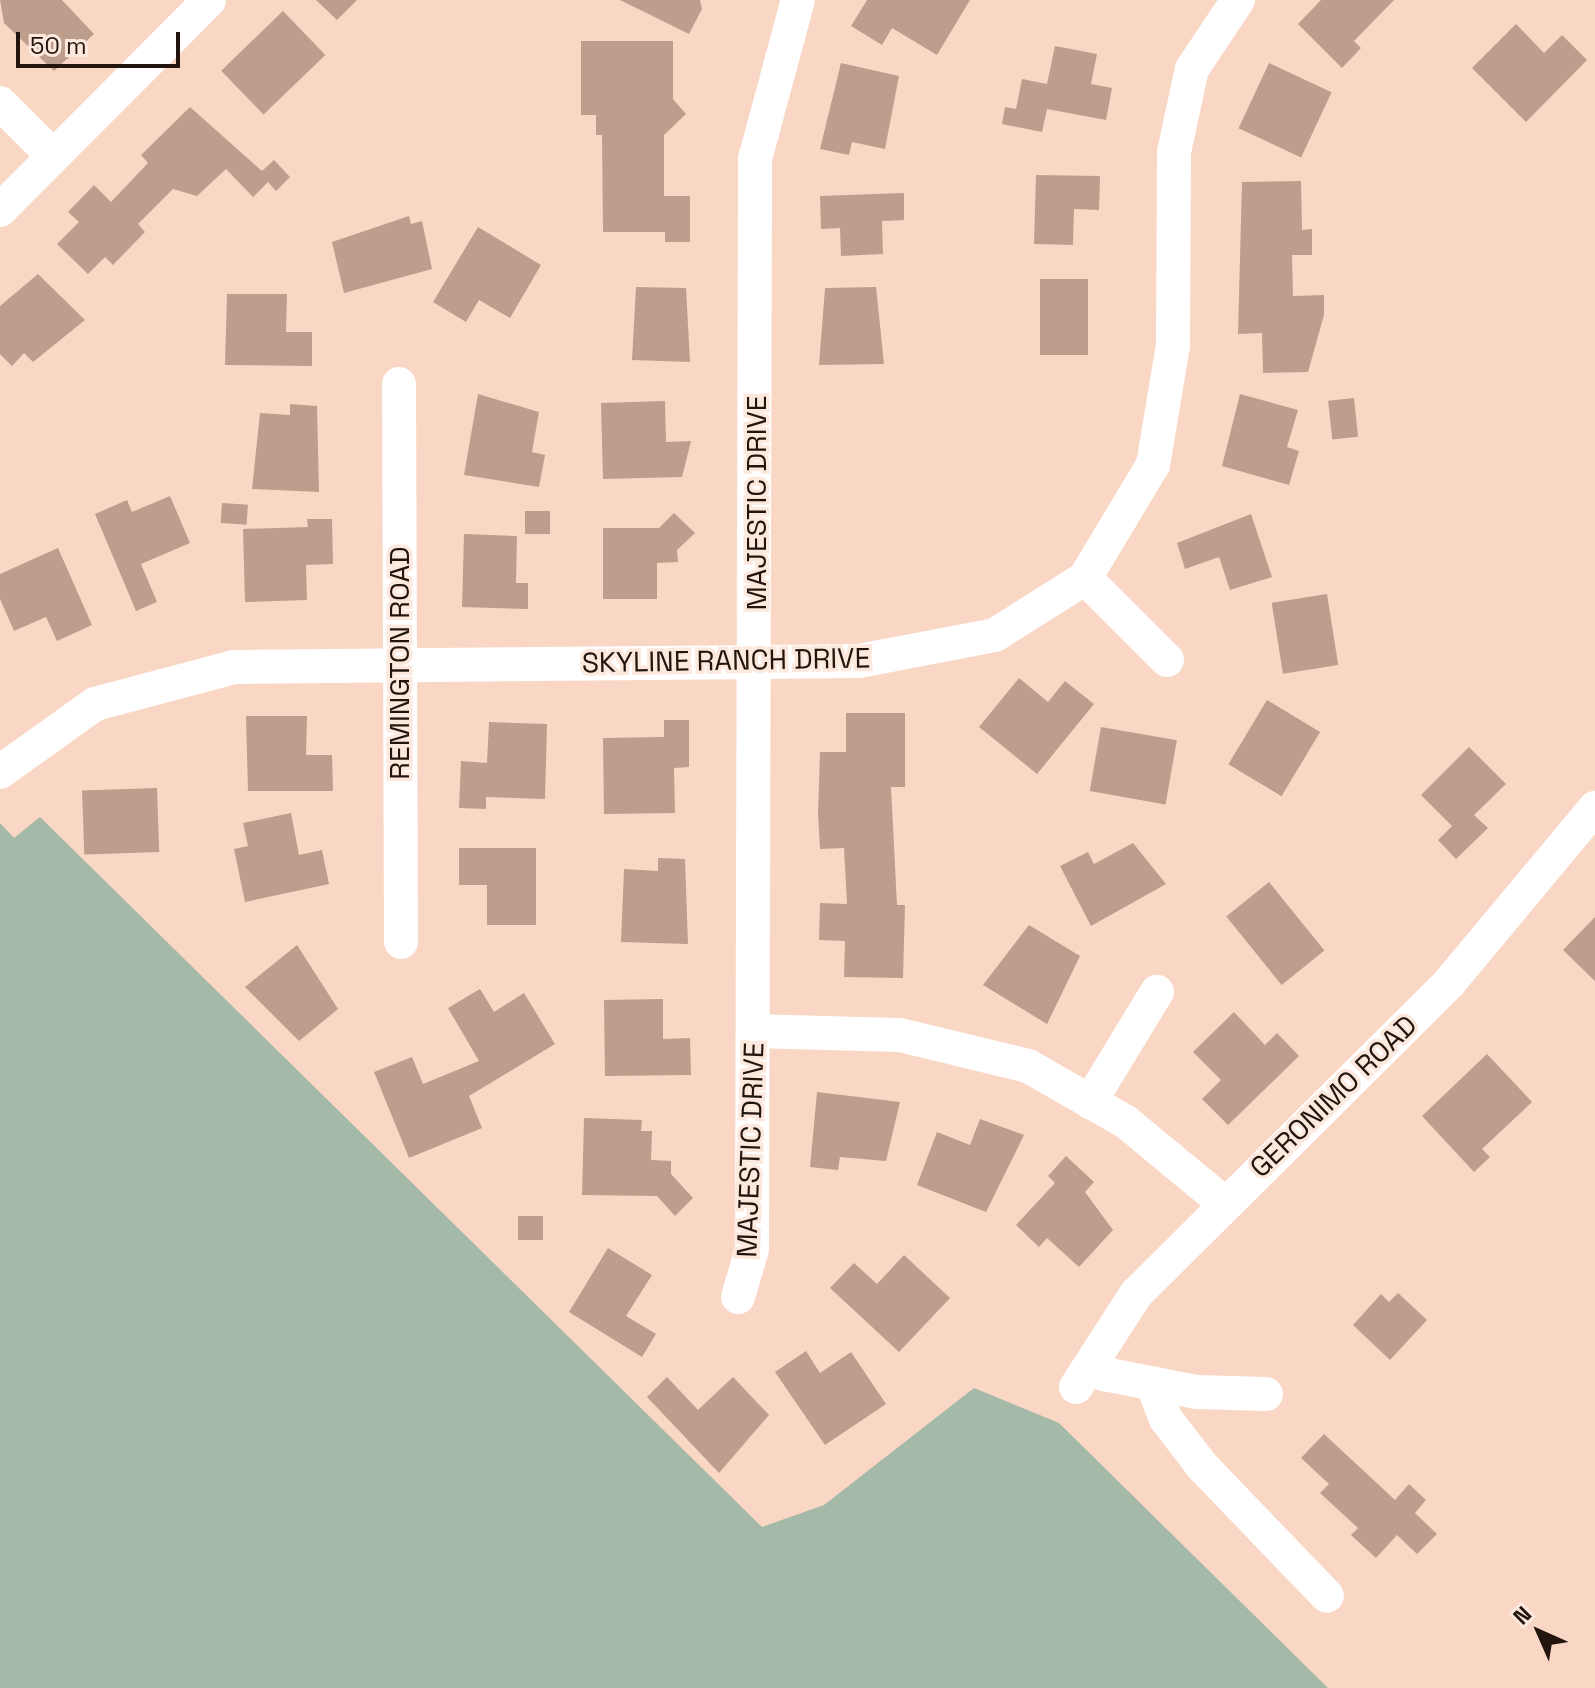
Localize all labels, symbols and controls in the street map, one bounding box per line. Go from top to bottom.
scale bar [20,16,184,66]
text: 50 m [30,30,87,61]
street label: MAJESTIC DRIVE [739,395,773,611]
street label: REMINGTON ROAD [382,546,416,780]
street label: SKYLINE RANCH DRIVE [581,641,871,679]
street label: GERONIMO ROAD [1243,1008,1423,1184]
street label: MAJESTIC DRIVE [729,1042,771,1258]
north arrow [1499,1592,1579,1672]
text: N [1507,1600,1537,1630]

